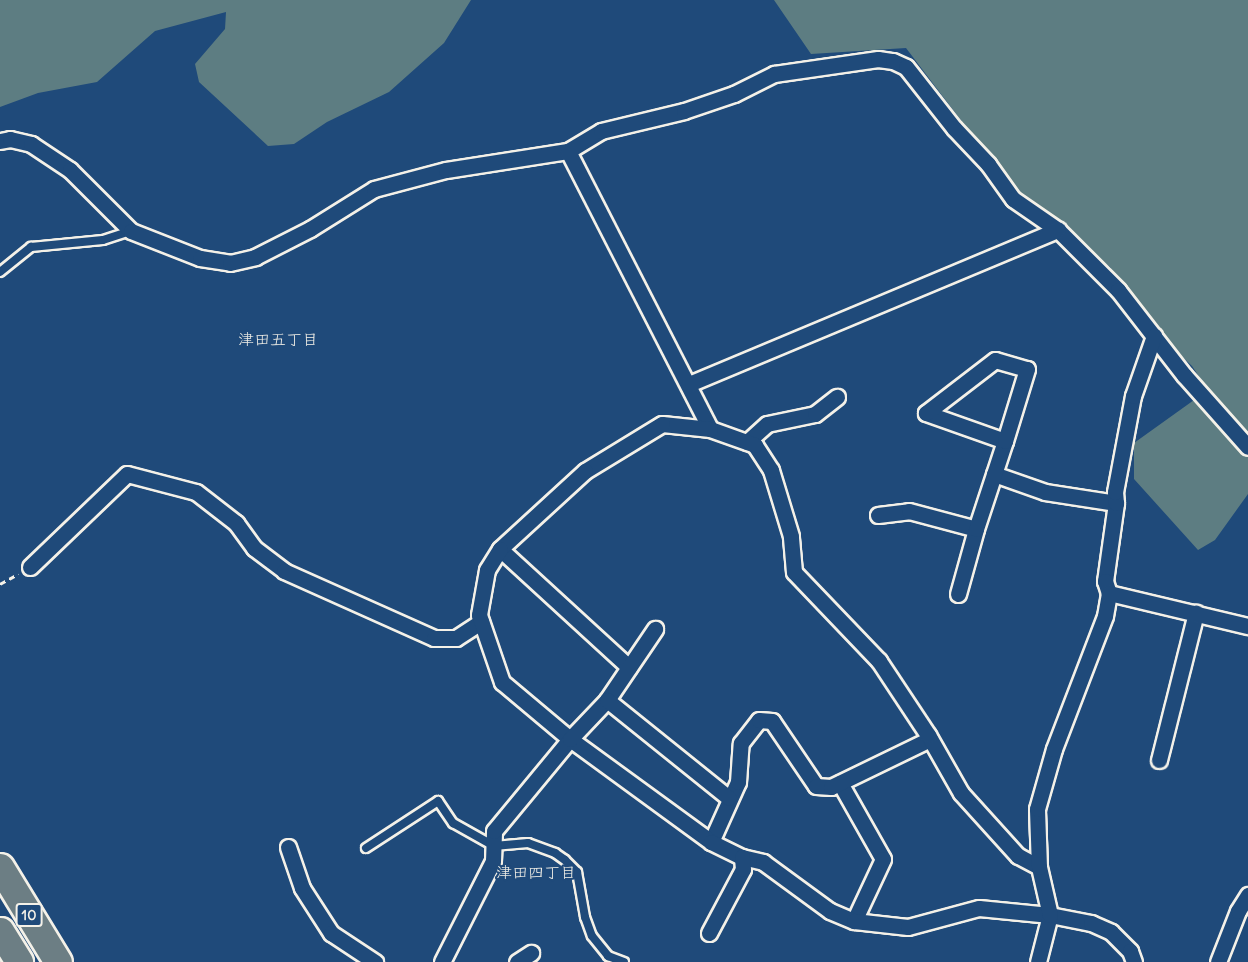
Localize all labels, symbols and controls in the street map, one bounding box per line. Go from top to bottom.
district label: 津田五丁目 [238,329,318,349]
district label: 津田四丁目 [496,862,576,882]
road number: 10 [15,904,42,926]

